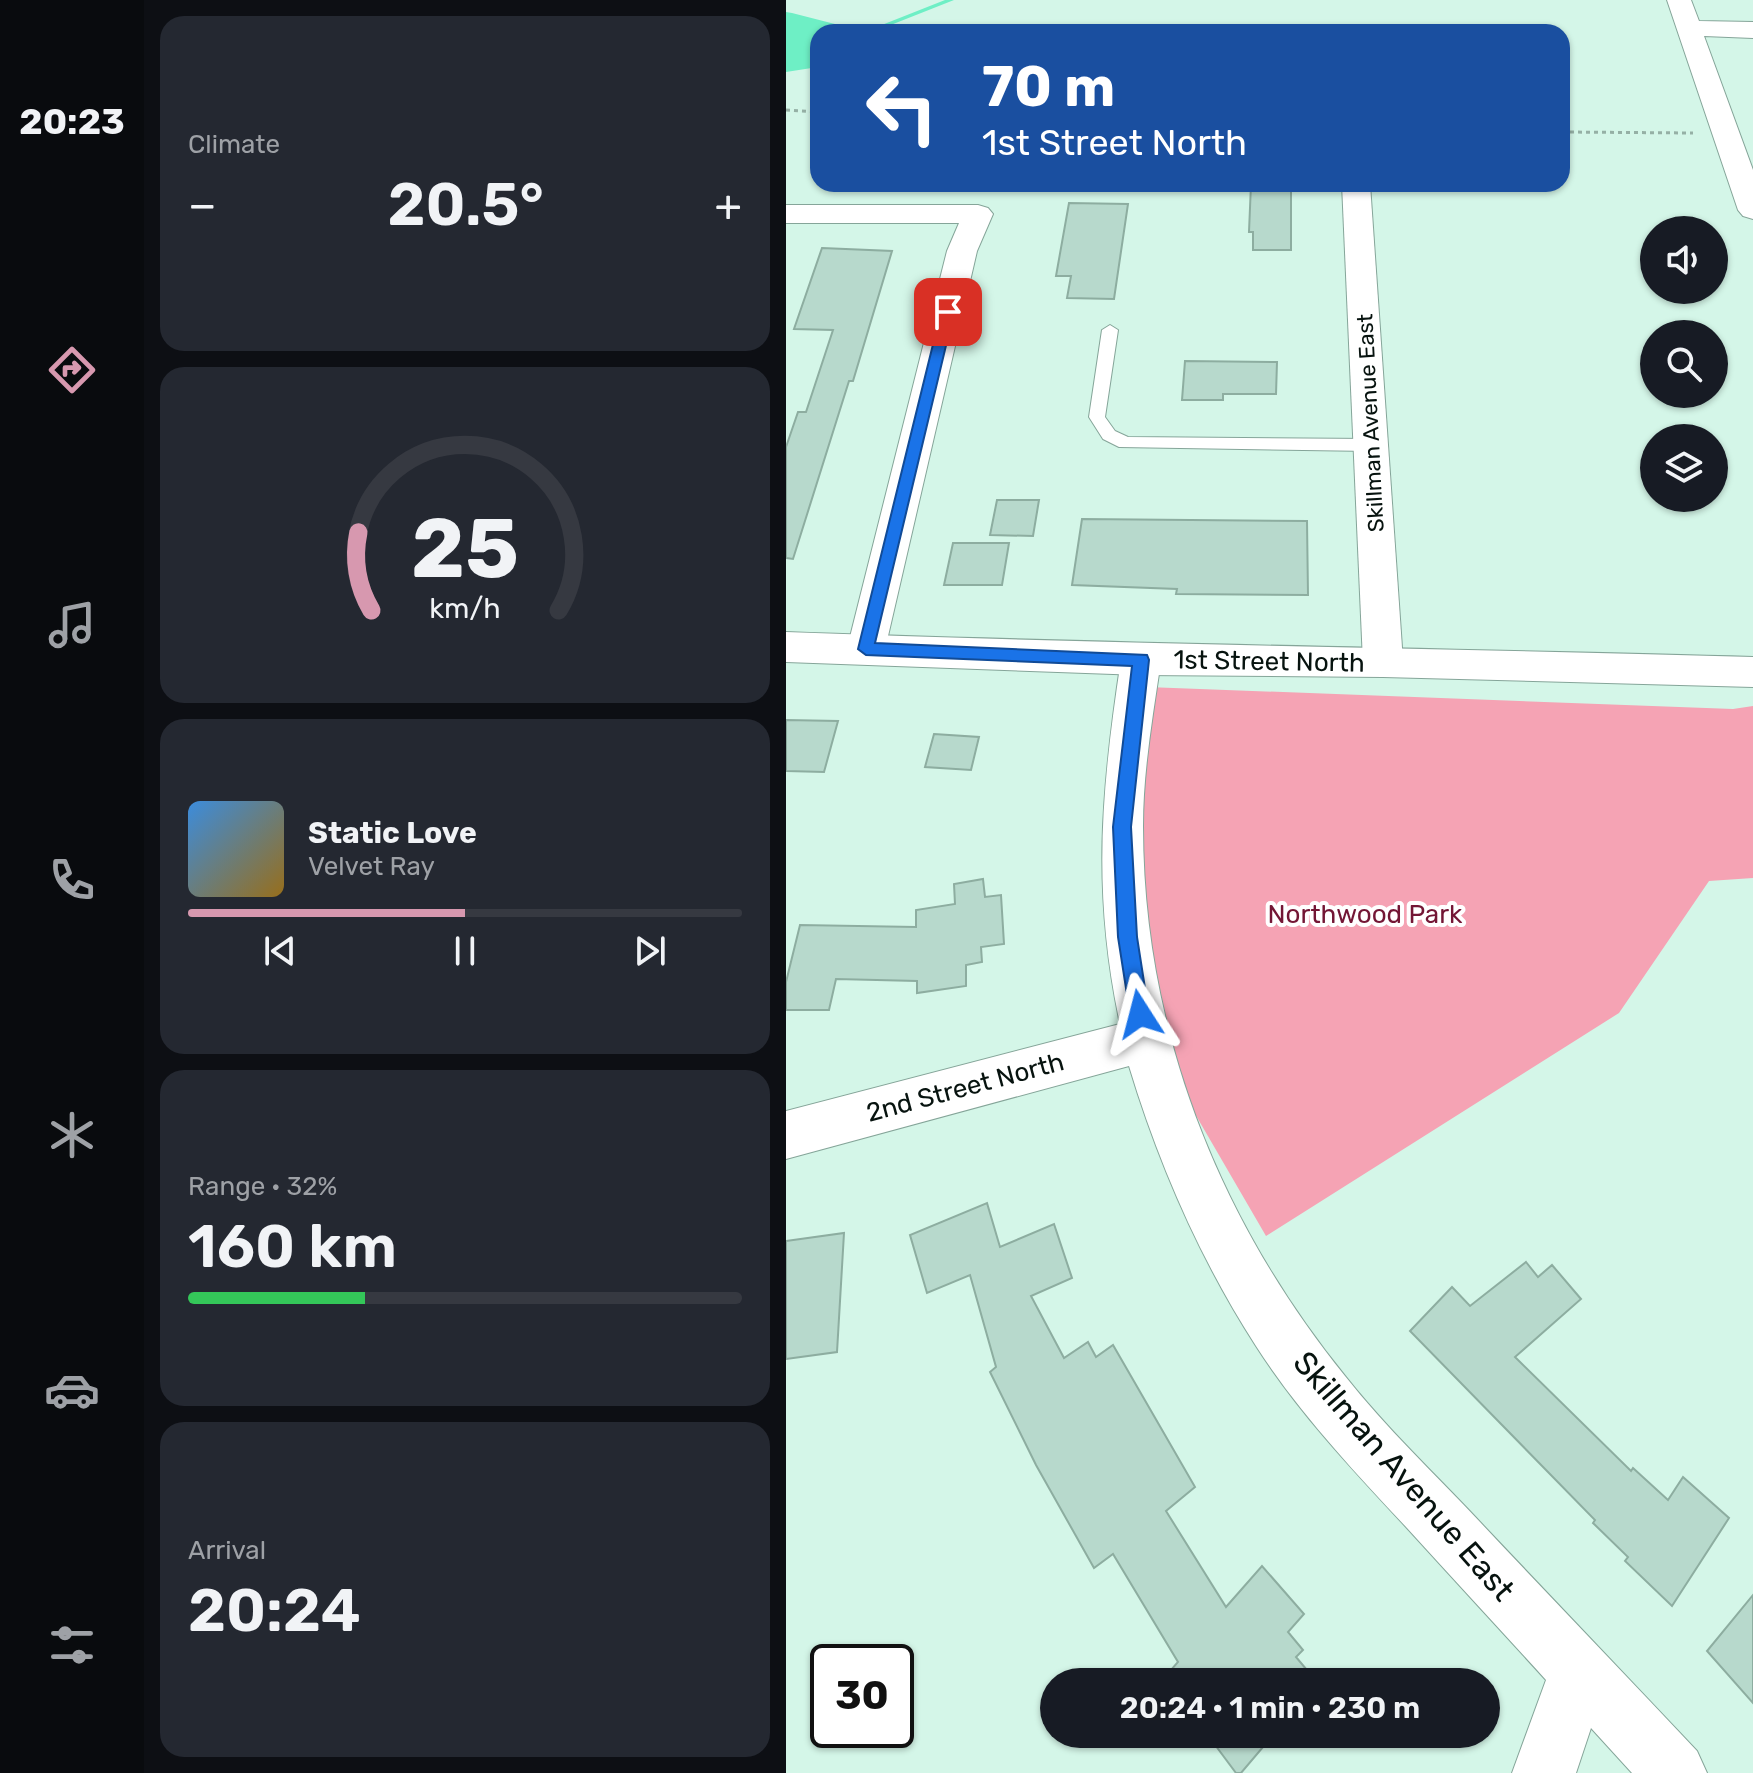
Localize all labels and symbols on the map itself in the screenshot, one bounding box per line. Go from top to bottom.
pin [914,278,982,346]
street label: Skillman Avenue East [1351,313,1390,533]
street label: 1st Street North [1173,644,1365,679]
park label: Northwood Park [1268,899,1463,930]
position arrow [1098,972,1182,1056]
street label: 2nd Street North [863,1046,1067,1129]
street label: Skillman Avenue East [1285,1344,1523,1608]
speed limit sign: 30 [810,1644,914,1748]

